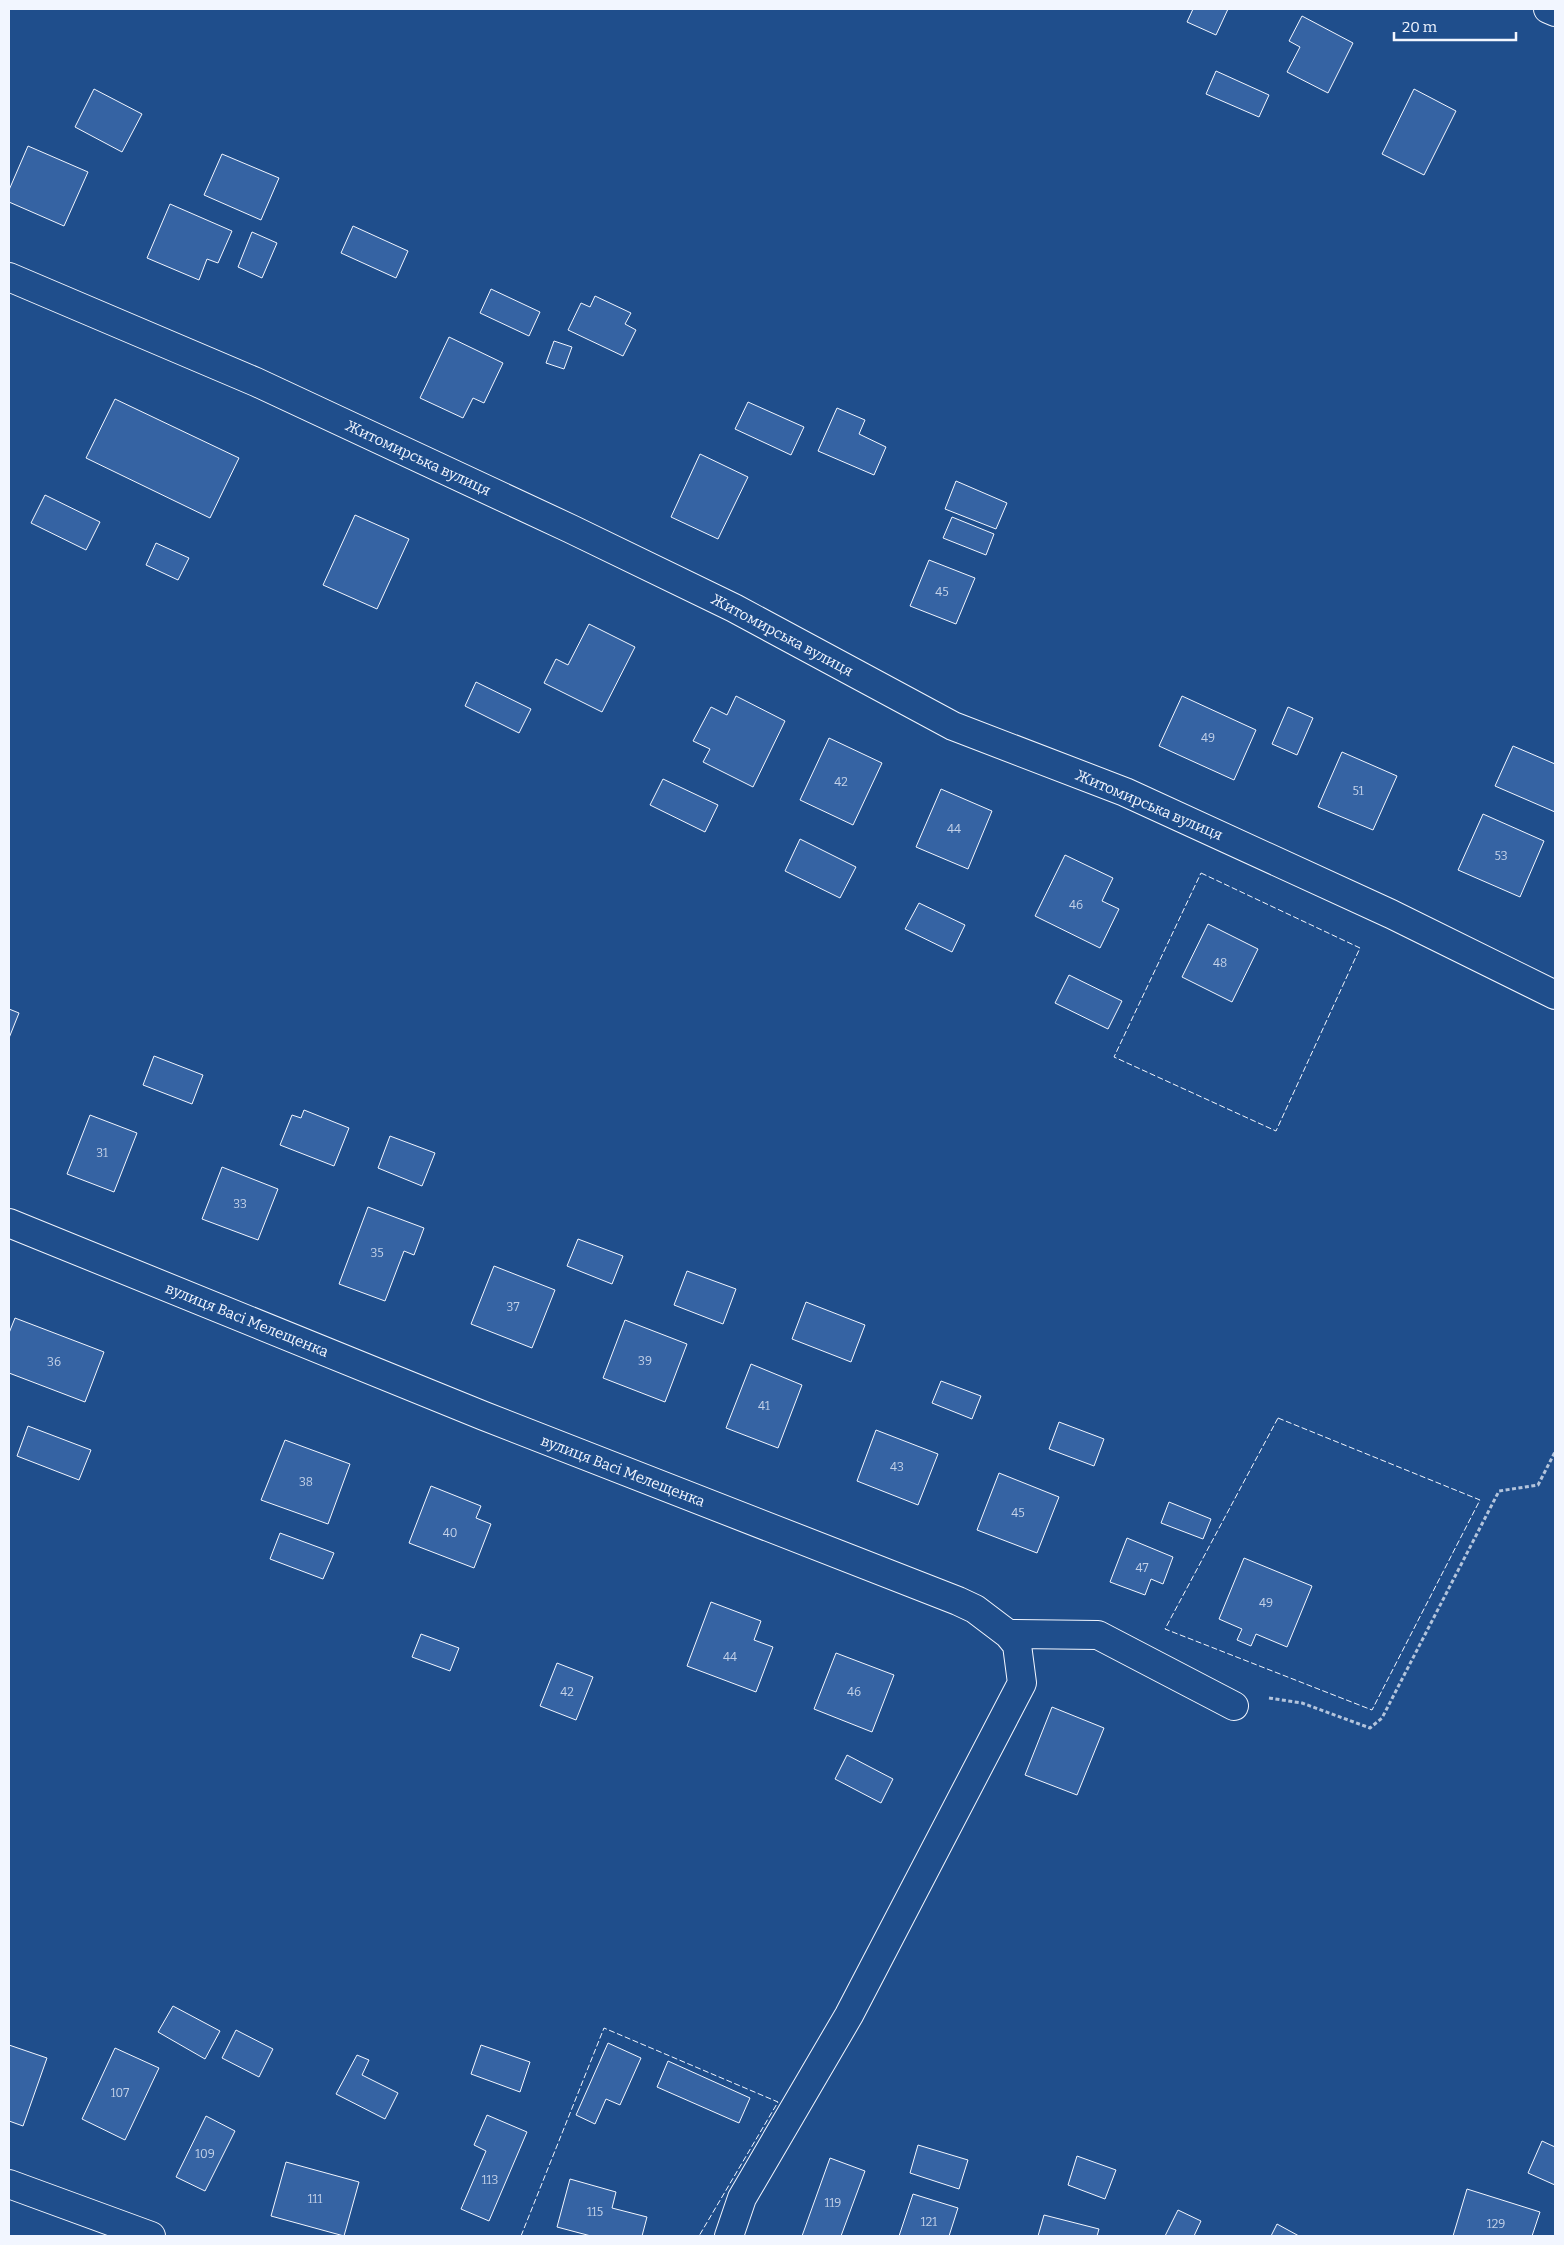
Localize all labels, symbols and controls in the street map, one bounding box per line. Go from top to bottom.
scale bar [1394,10,1516,42]
text: 20 m [1402,18,1438,36]
street label: Житомирська вулиця [343,416,493,500]
house number: 45 [935,585,949,599]
street label: Житомирська вулиця [708,590,856,680]
house number: 49 [1201,731,1215,745]
street label: Житомирська вулиця [1073,766,1225,844]
house number: 42 [834,775,848,789]
house number: 51 [1352,784,1364,798]
house number: 44 [947,822,961,836]
house number: 53 [1495,849,1508,863]
house number: 46 [1069,898,1083,912]
house number: 48 [1213,956,1227,970]
house number: 31 [96,1146,108,1160]
house number: 33 [233,1197,247,1211]
house number: 35 [370,1246,384,1260]
street label: вулиця Васі Мелещенка [163,1279,331,1361]
house number: 37 [507,1300,519,1314]
house number: 39 [638,1354,652,1368]
house number: 36 [47,1355,61,1369]
house number: 41 [758,1399,770,1413]
street label: вулиця Васі Мелещенка [538,1431,708,1511]
house number: 43 [890,1460,904,1474]
house number: 38 [299,1475,313,1489]
house number: 45 [1011,1506,1025,1520]
house number: 40 [443,1526,457,1540]
house number: 47 [1136,1561,1148,1575]
house number: 49 [1259,1596,1273,1610]
house number: 44 [723,1650,737,1664]
house number: 42 [560,1685,574,1699]
house number: 46 [847,1685,861,1699]
house number: 107 [111,2086,129,2100]
house number: 109 [195,2147,215,2161]
house number: 113 [482,2173,498,2187]
house number: 111 [308,2192,322,2206]
house number: 119 [825,2196,841,2210]
house number: 115 [587,2205,603,2219]
house number: 121 [921,2215,937,2229]
house number: 129 [1487,2217,1505,2231]

